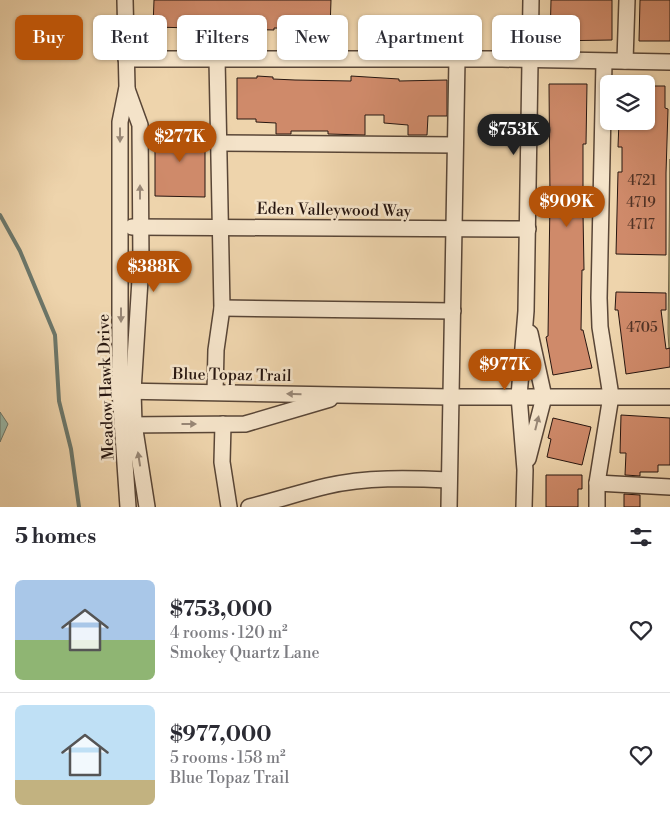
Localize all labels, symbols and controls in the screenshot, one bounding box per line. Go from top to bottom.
chip: Buy [15,15,83,60]
chip: Rent [93,15,167,60]
chip: Filters [177,15,267,60]
chip: New [277,15,348,60]
chip: Apartment [358,15,482,60]
chip: House [492,15,580,60]
map controls [600,75,655,130]
button: layers [600,75,655,130]
pin: $753K [479,114,549,156]
pin: $277K [145,120,215,163]
text: $753K [488,120,540,140]
text: $277K [154,127,206,147]
one-way arrow [116,128,124,144]
house number: 4721 [628,172,656,190]
one-way arrow [136,184,144,200]
pin: $909K [532,186,602,228]
text: $909K [540,192,594,212]
house number: 4719 [626,194,656,212]
street label: Eden Valleywood Way [256,199,412,221]
house number: 4717 [627,216,655,234]
pin: $388K [119,250,189,293]
text: $388K [128,257,180,277]
one-way arrow [117,308,125,324]
street label: Meadow Hawk Drive [93,313,119,461]
house number: 4705 [626,319,658,337]
pin: $977K [470,348,540,391]
text: $977K [479,355,531,375]
street label: Blue Topaz Trail [171,364,292,386]
one-way arrow [286,390,302,398]
one-way arrow [533,415,541,430]
one-way arrow [181,420,197,428]
one-way arrow [135,450,143,466]
icon: filters [627,523,655,551]
text: 5 homes [15,524,96,550]
text: $753,000 [170,597,272,623]
icon: home [55,600,115,660]
icon: heart [627,616,655,644]
text: 4 rooms · 120 m² [170,623,288,643]
text: Smokey Quartz Lane [170,643,320,663]
text: $977,000 [170,722,272,748]
icon: home [55,725,115,785]
icon: heart [627,741,655,769]
text: 5 rooms · 158 m² [170,748,286,768]
text: Blue Topaz Trail [170,768,289,788]

